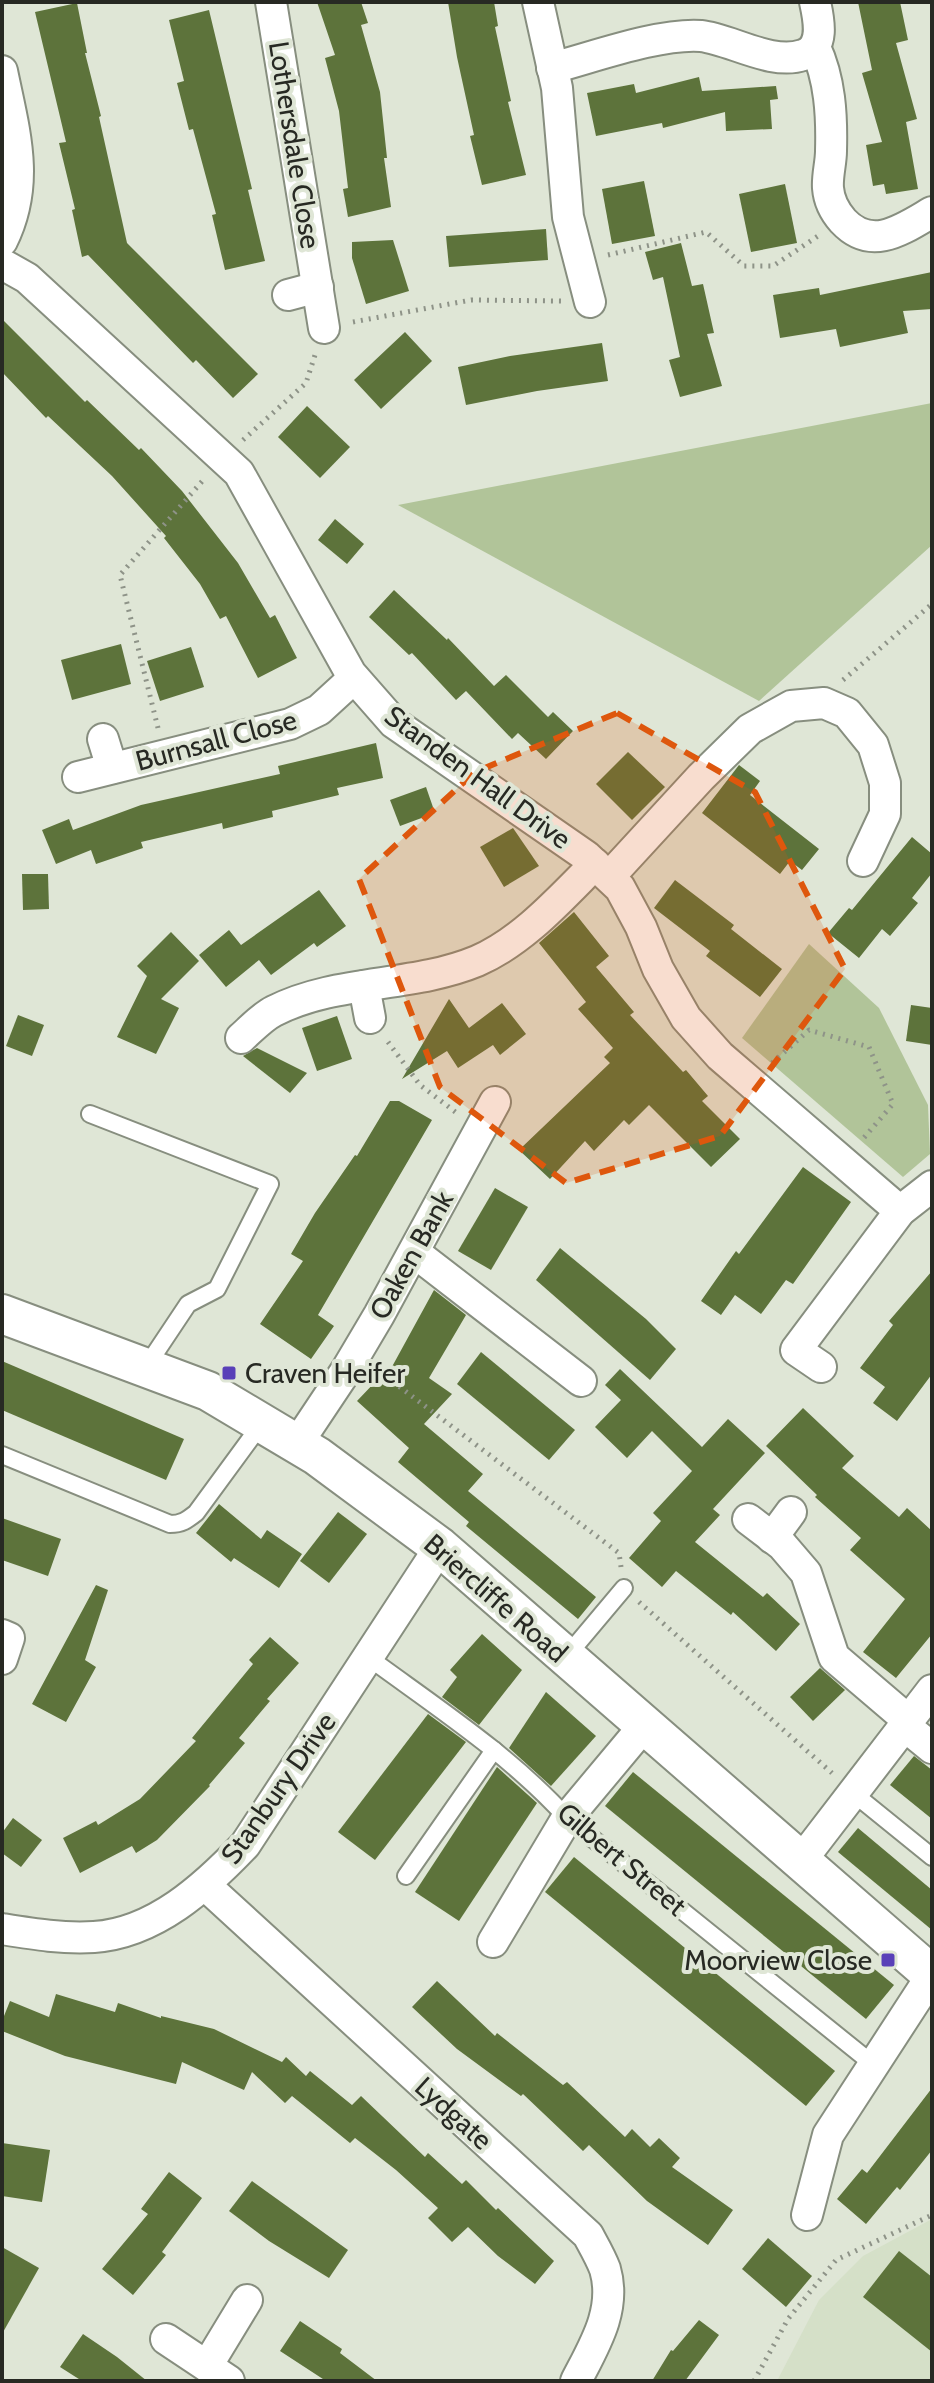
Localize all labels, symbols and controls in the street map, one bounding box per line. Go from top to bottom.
street label: Lothersdale Close [262,39,328,251]
street label: Standen Hall Drive [378,698,578,856]
street label: Burnsall Close [132,702,300,778]
street label: Oaken Bank [362,1185,460,1325]
place label: Craven Heifer [245,1356,405,1390]
marker: Craven Heifer [220,1364,238,1382]
street label: Briercliffe Road [417,1526,575,1670]
street label: Stanbury Drive [213,1706,343,1870]
street label: Gilbert Street [551,1795,693,1923]
place label: Moorview Close [684,1943,872,1977]
marker: Moorview Close [879,1951,897,1969]
street label: Lydgate [408,2070,500,2156]

